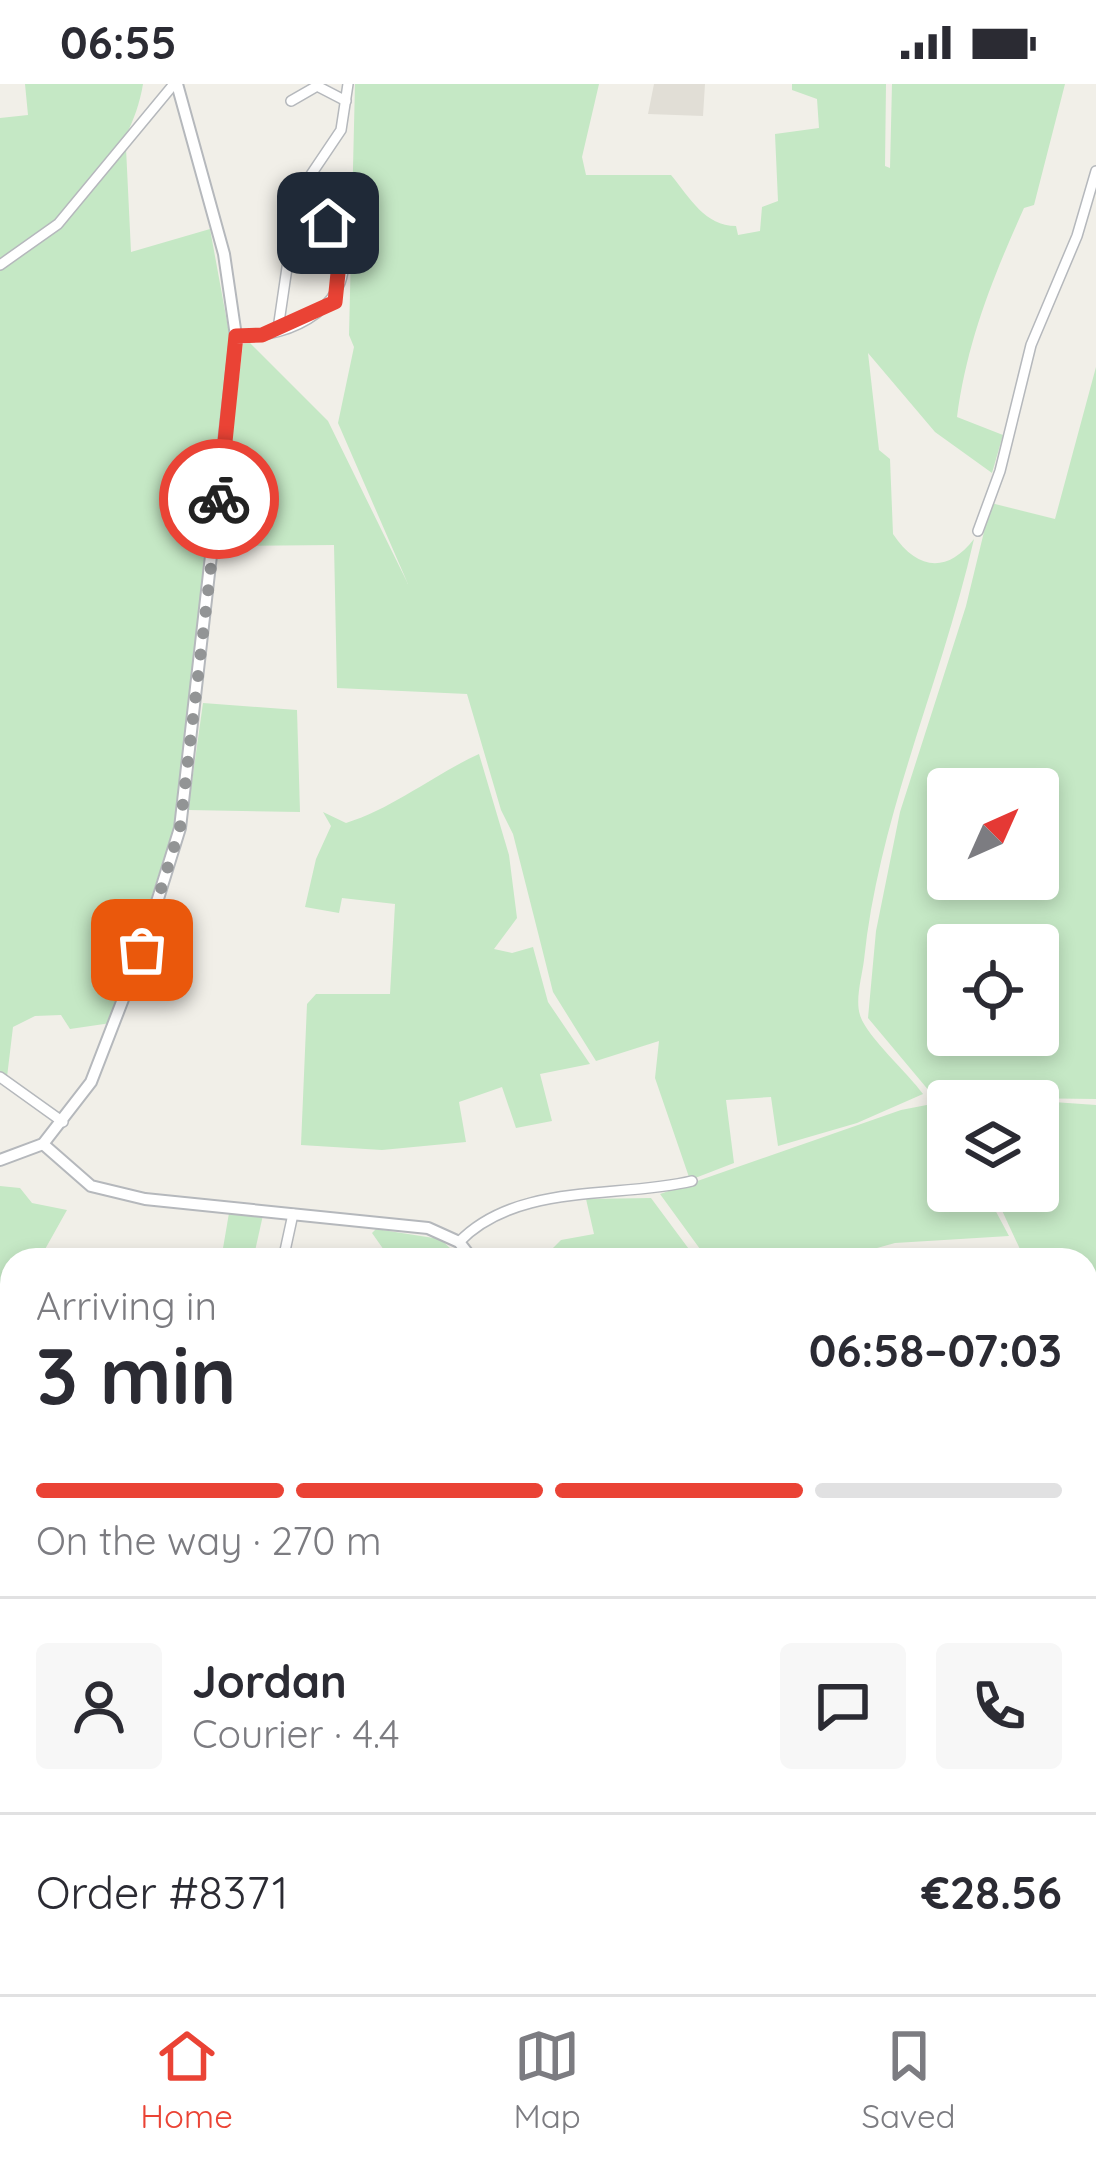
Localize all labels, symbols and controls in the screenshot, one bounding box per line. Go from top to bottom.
text: 06:55 [60,14,177,70]
pin [277,172,379,274]
icon: home [295,190,361,256]
courier [159,439,279,559]
icon: bike [186,466,252,532]
north arrow [927,768,1059,900]
map controls [927,768,1059,1212]
pin [91,899,193,1001]
icon: bag [109,917,175,983]
button: locate [927,924,1059,1056]
button: layers [927,1080,1059,1212]
text: Arriving in [36,1281,217,1330]
text: 06:58–07:03 [809,1322,1062,1378]
text: 3 min [36,1326,237,1424]
text: On the way · 270 m [36,1516,382,1565]
button: person [36,1643,162,1769]
button: chat [780,1643,906,1769]
button: phone [936,1643,1062,1769]
text: Jordan [192,1653,347,1709]
text: Courier · 4.4 [192,1709,400,1758]
text: Order #8371 [36,1864,288,1920]
text: €28.56 [922,1864,1062,1920]
tab: Home [140,2023,233,2136]
tab: Map [514,2023,581,2136]
tab: Saved [862,2023,956,2136]

